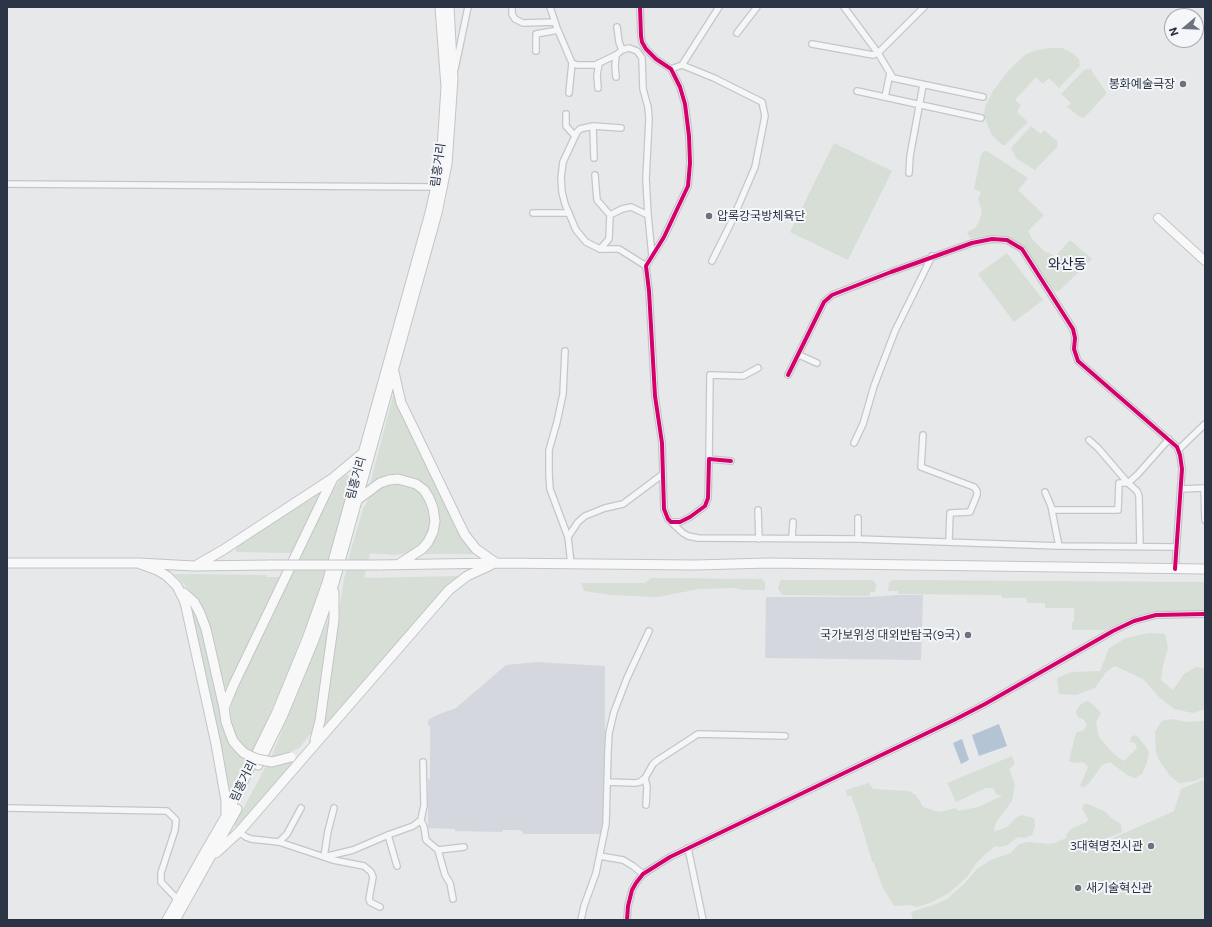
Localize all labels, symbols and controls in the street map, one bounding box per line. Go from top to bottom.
north arrow [1164,8,1204,48]
text: N [1166,26,1181,38]
place label: 봉화예술극장 [1109,77,1175,91]
marker: 봉화예술극장 [1178,79,1188,89]
street label: 림흥거리 [428,142,448,188]
place label: 압록강국방체육단 [717,209,805,223]
marker: 압록강국방체육단 [704,211,714,221]
district label: 와산동 [1048,256,1086,272]
street label: 림흥거리 [343,455,369,501]
place label: 국가보위성 대외반탐국(9국) [820,628,960,642]
marker: 국가보위성 대외반탐국(9국) [963,630,973,640]
street label: 림흥거리 [227,758,259,804]
place label: 3대혁명전시관 [1070,839,1143,853]
marker: 3대혁명전시관 [1146,841,1156,851]
place label: 새기술혁신관 [1086,881,1152,895]
marker: 새기술혁신관 [1073,883,1083,893]

